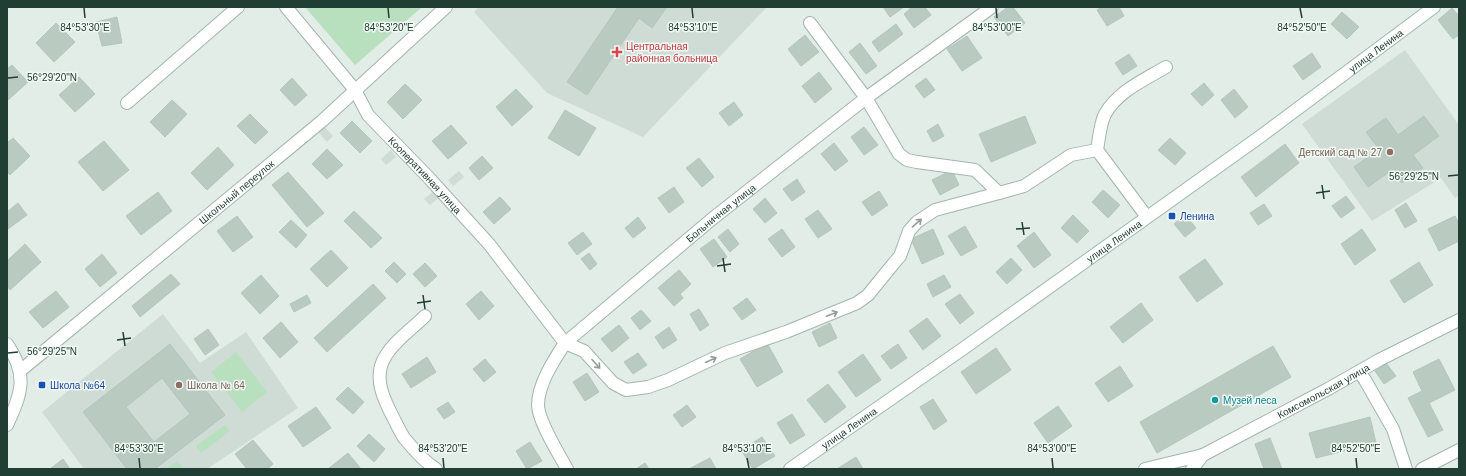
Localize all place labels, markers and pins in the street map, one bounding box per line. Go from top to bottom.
place label: Центральная районная больница [626,41,718,64]
marker: Центральная районная больница [611,46,623,58]
place label: Детский сад № 27 [1298,147,1382,158]
marker: Детский сад № 27 [1385,147,1395,157]
marker: Ленина [1167,211,1177,221]
place label: Ленина [1180,211,1215,222]
marker: Школа №64 [37,380,47,390]
place label: Школа №64 [50,380,105,391]
marker: Школа № 64 [174,380,184,390]
place label: Школа № 64 [187,380,245,391]
marker: Музей леса [1210,395,1220,405]
place label: Музей леса [1223,395,1277,406]

